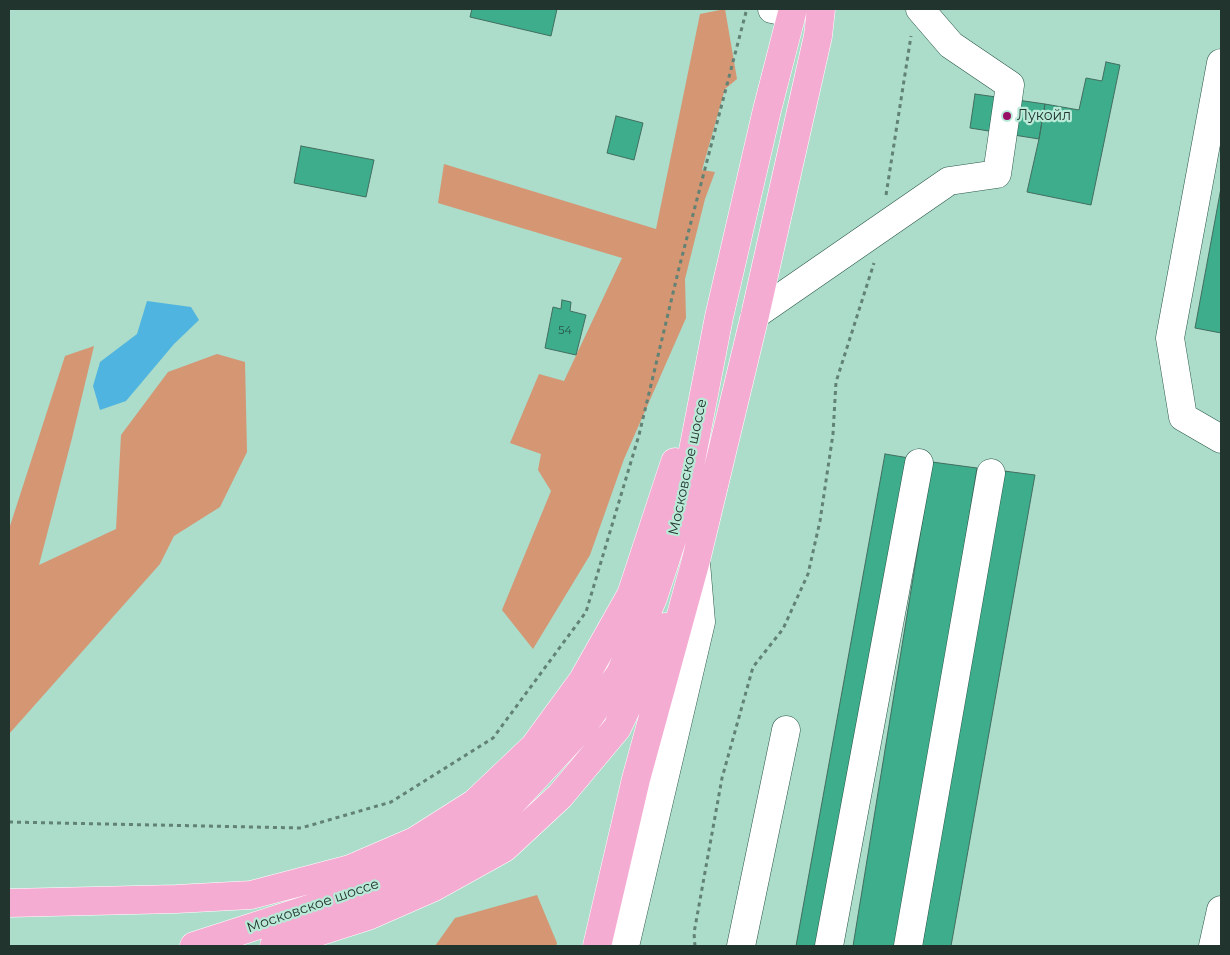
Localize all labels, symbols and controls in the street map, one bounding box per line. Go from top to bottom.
place label: Лукойл [1017,108,1071,124]
marker: Лукойл [1001,110,1013,122]
house number: 54 [558,324,572,338]
street label: Московское шоссе [665,397,711,537]
street label: Московское шоссе [245,875,381,937]

